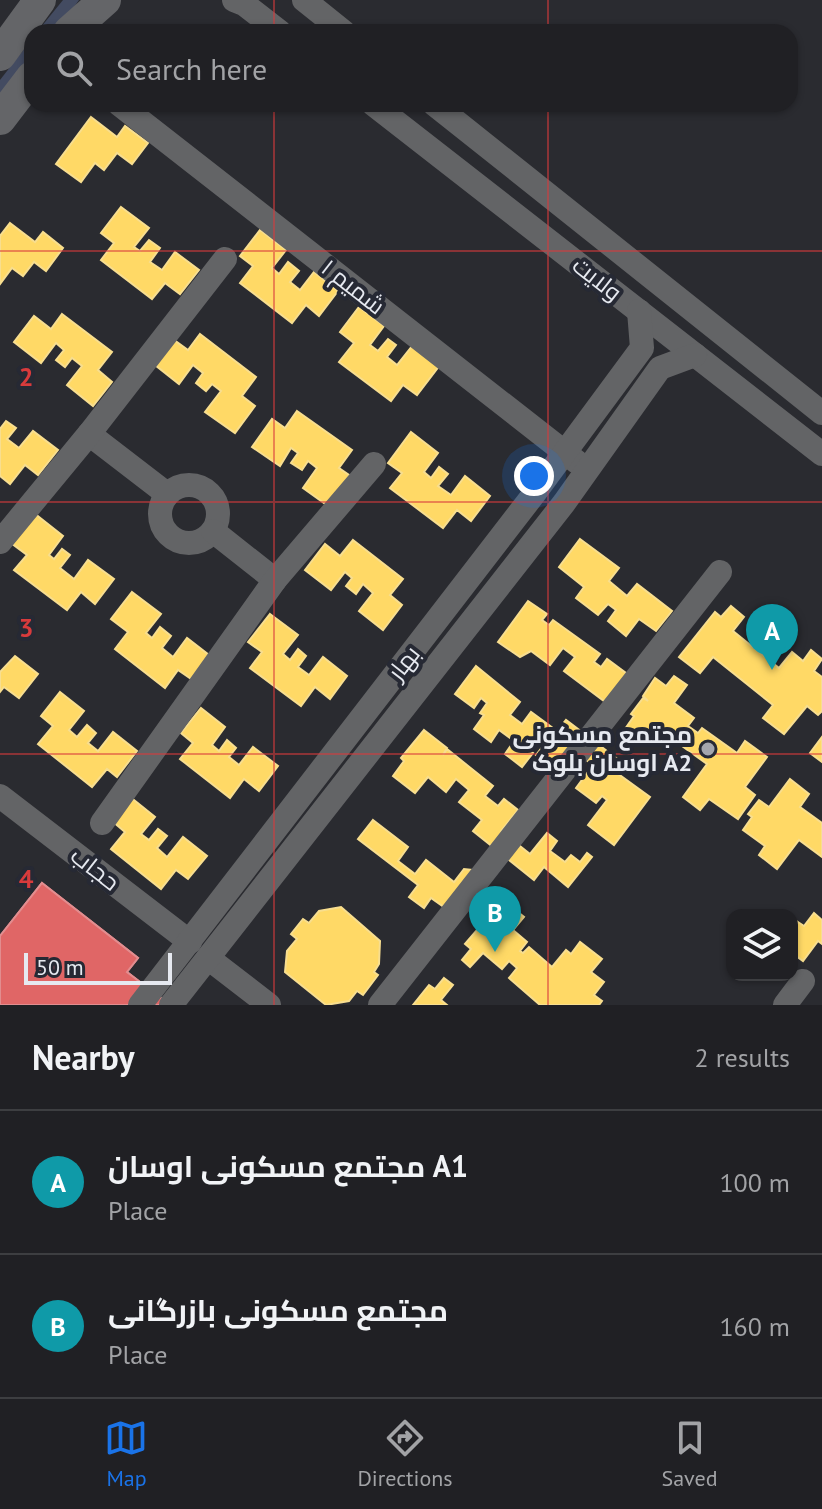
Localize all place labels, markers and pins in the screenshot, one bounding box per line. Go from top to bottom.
pin: A [746,604,798,670]
place label: مجتمع مسکونی اوسان بلوک A2 [512,719,692,778]
marker: مجتمع مسکونی اوسان بلوک A2 [699,740,717,758]
pin: B [469,886,521,952]

